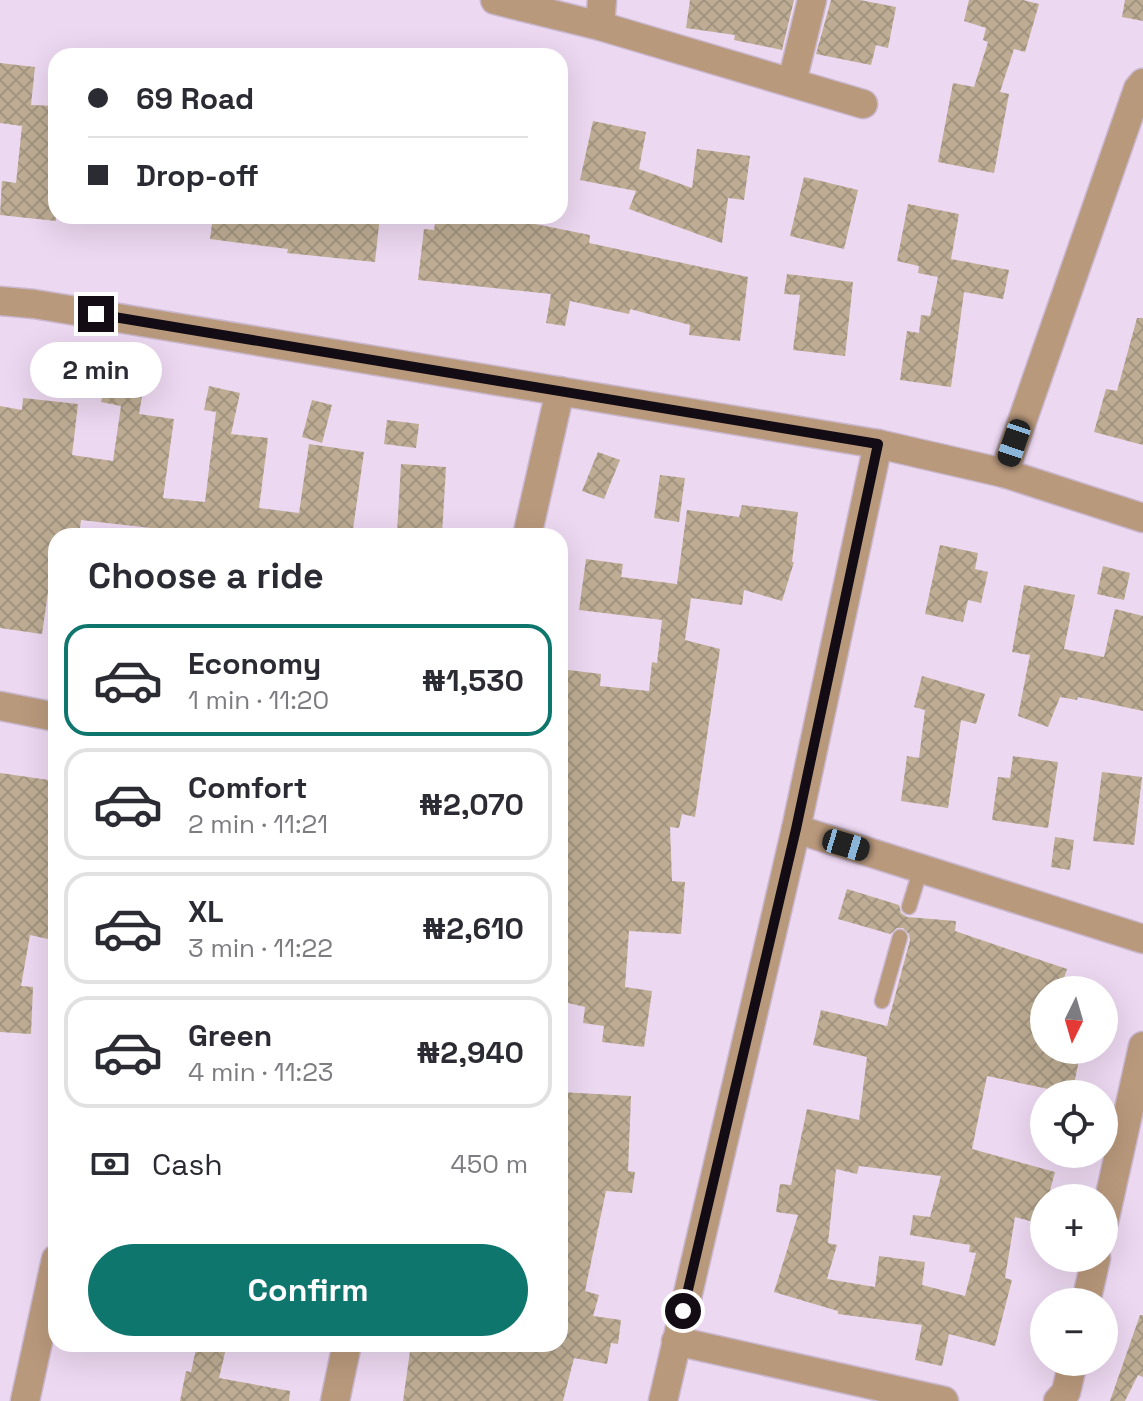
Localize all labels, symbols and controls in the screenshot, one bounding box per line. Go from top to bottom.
text: 69 Road [136,79,254,118]
text: Drop-off [136,156,259,195]
route end [78,296,114,332]
callout: 2 min [30,342,162,398]
text: 2 min [62,353,130,387]
car [995,416,1033,470]
text: Choose a ride [88,553,324,599]
icon: car [92,644,164,716]
text: Economy [188,644,321,683]
text: ₦1,530 [422,661,524,700]
text: 1 min · 11:20 [188,683,329,717]
icon: car [92,768,164,840]
text: Comfort [188,768,307,807]
text: ₦2,070 [419,785,524,824]
text: 2 min · 11:21 [188,807,328,841]
car [820,827,872,863]
icon: car [92,892,164,964]
text: XL [188,892,224,931]
text: ₦2,610 [422,909,524,948]
text: 3 min · 11:22 [188,931,333,965]
north arrow [1030,976,1118,1064]
map controls [1030,976,1118,1376]
icon: car [92,1016,164,1088]
text: Green [188,1016,272,1055]
text: ₦2,940 [416,1033,524,1072]
text: 4 min · 11:23 [188,1055,333,1089]
button: locate [1030,1080,1118,1168]
icon: cash [88,1142,132,1186]
text: Cash [152,1145,223,1184]
text: 450 m [450,1147,528,1181]
button: + [1030,1184,1118,1272]
button: Confirm [88,1244,528,1336]
button: − [1030,1288,1118,1376]
route start [665,1293,701,1329]

